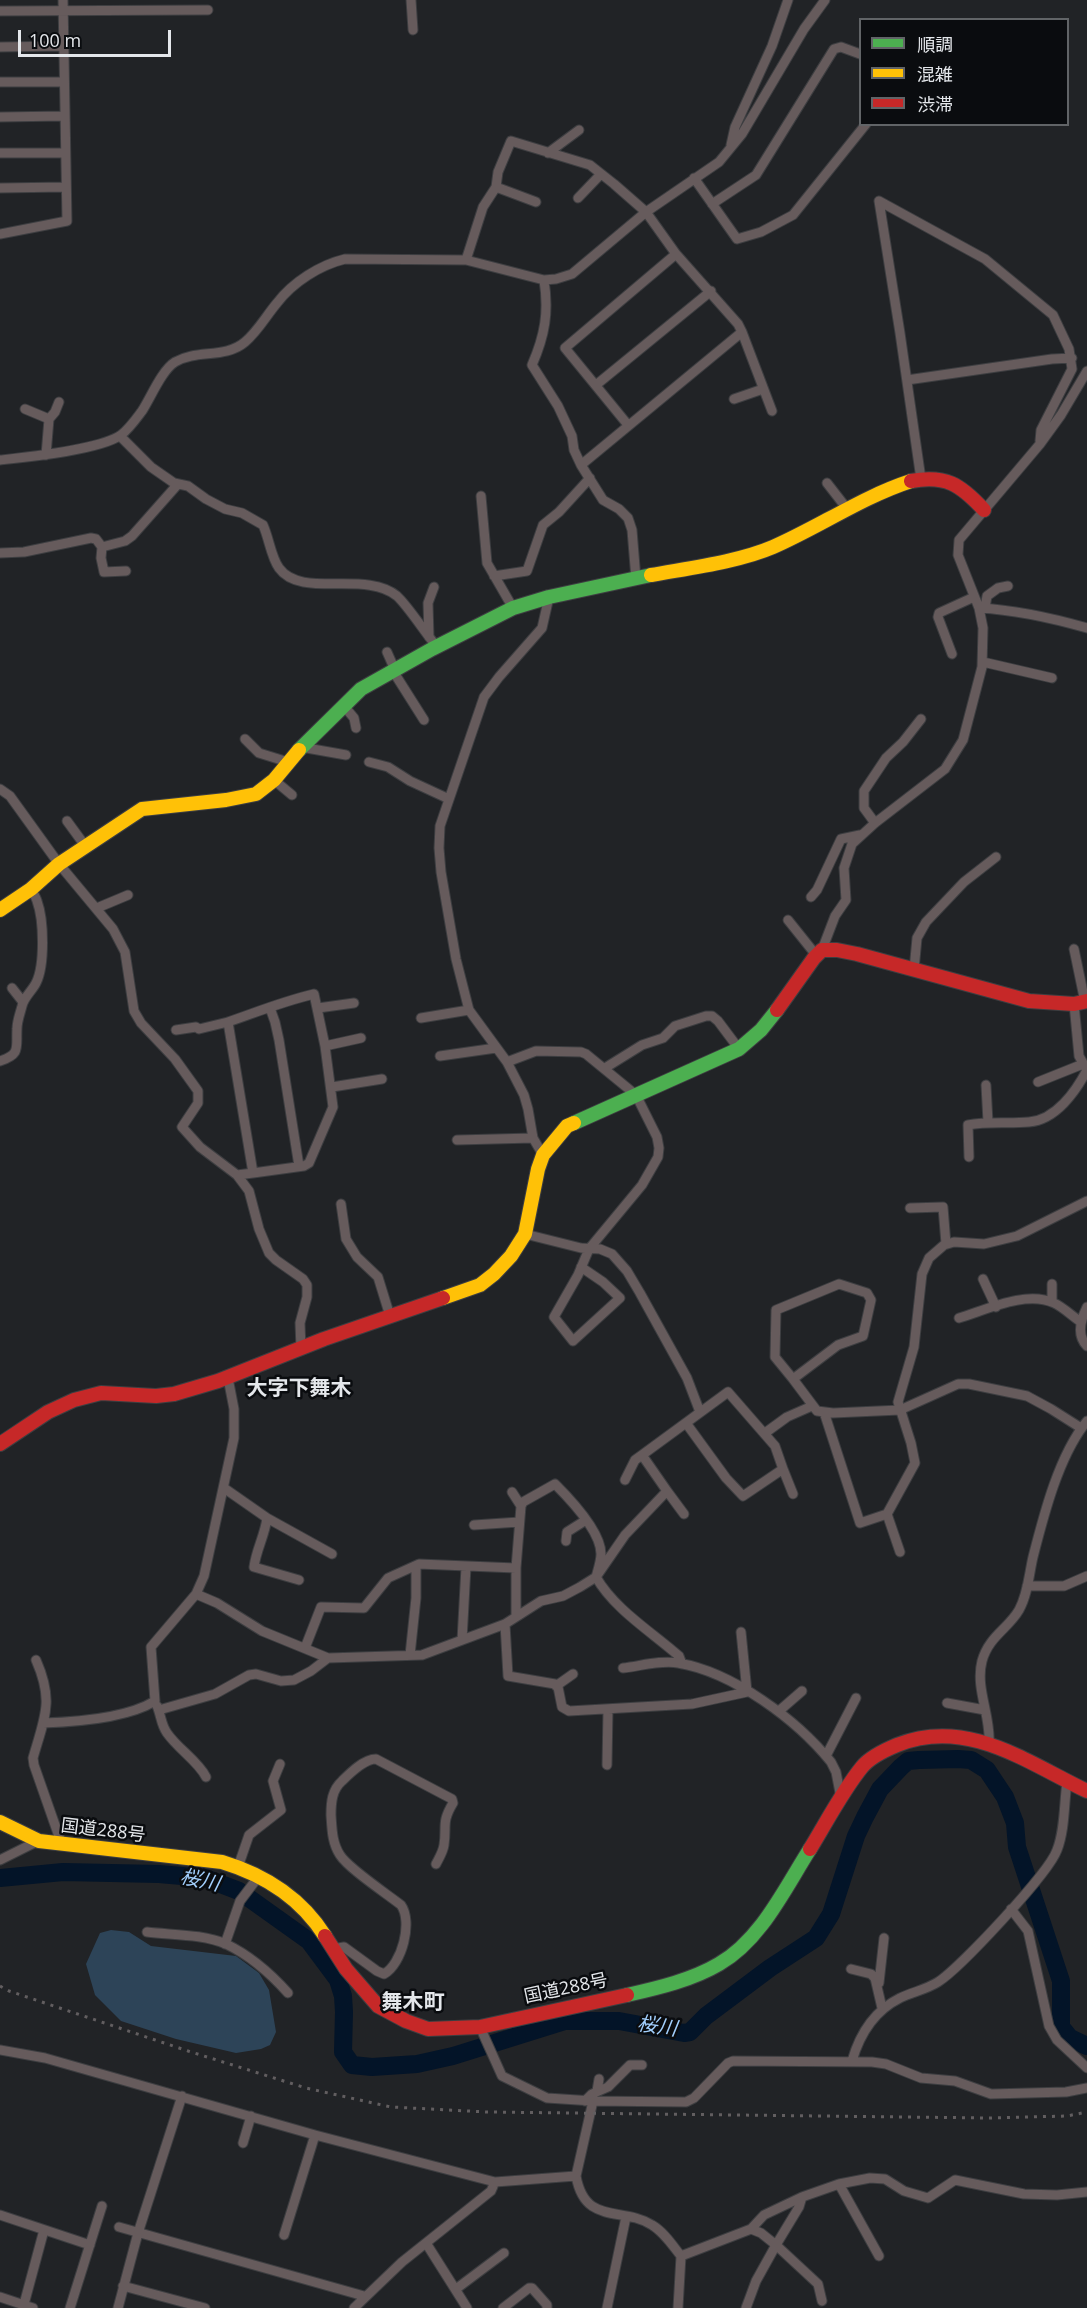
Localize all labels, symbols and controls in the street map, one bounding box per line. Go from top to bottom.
scale bar [21,18,174,56]
legend [859,18,1069,126]
text: 100 m [29,28,81,52]
text: 順調 [917,32,953,56]
text: 混雑 [917,62,953,86]
text: 渋滞 [917,92,953,116]
district label: 大字下舞木 [247,1376,351,1402]
street label: 国道288号 [60,1815,146,1847]
water label: 桜川 [178,1865,222,1897]
street label: 国道288号 [522,1970,610,2008]
district label: 舞木町 [382,1990,444,2016]
water label: 桜川 [636,2012,678,2042]

